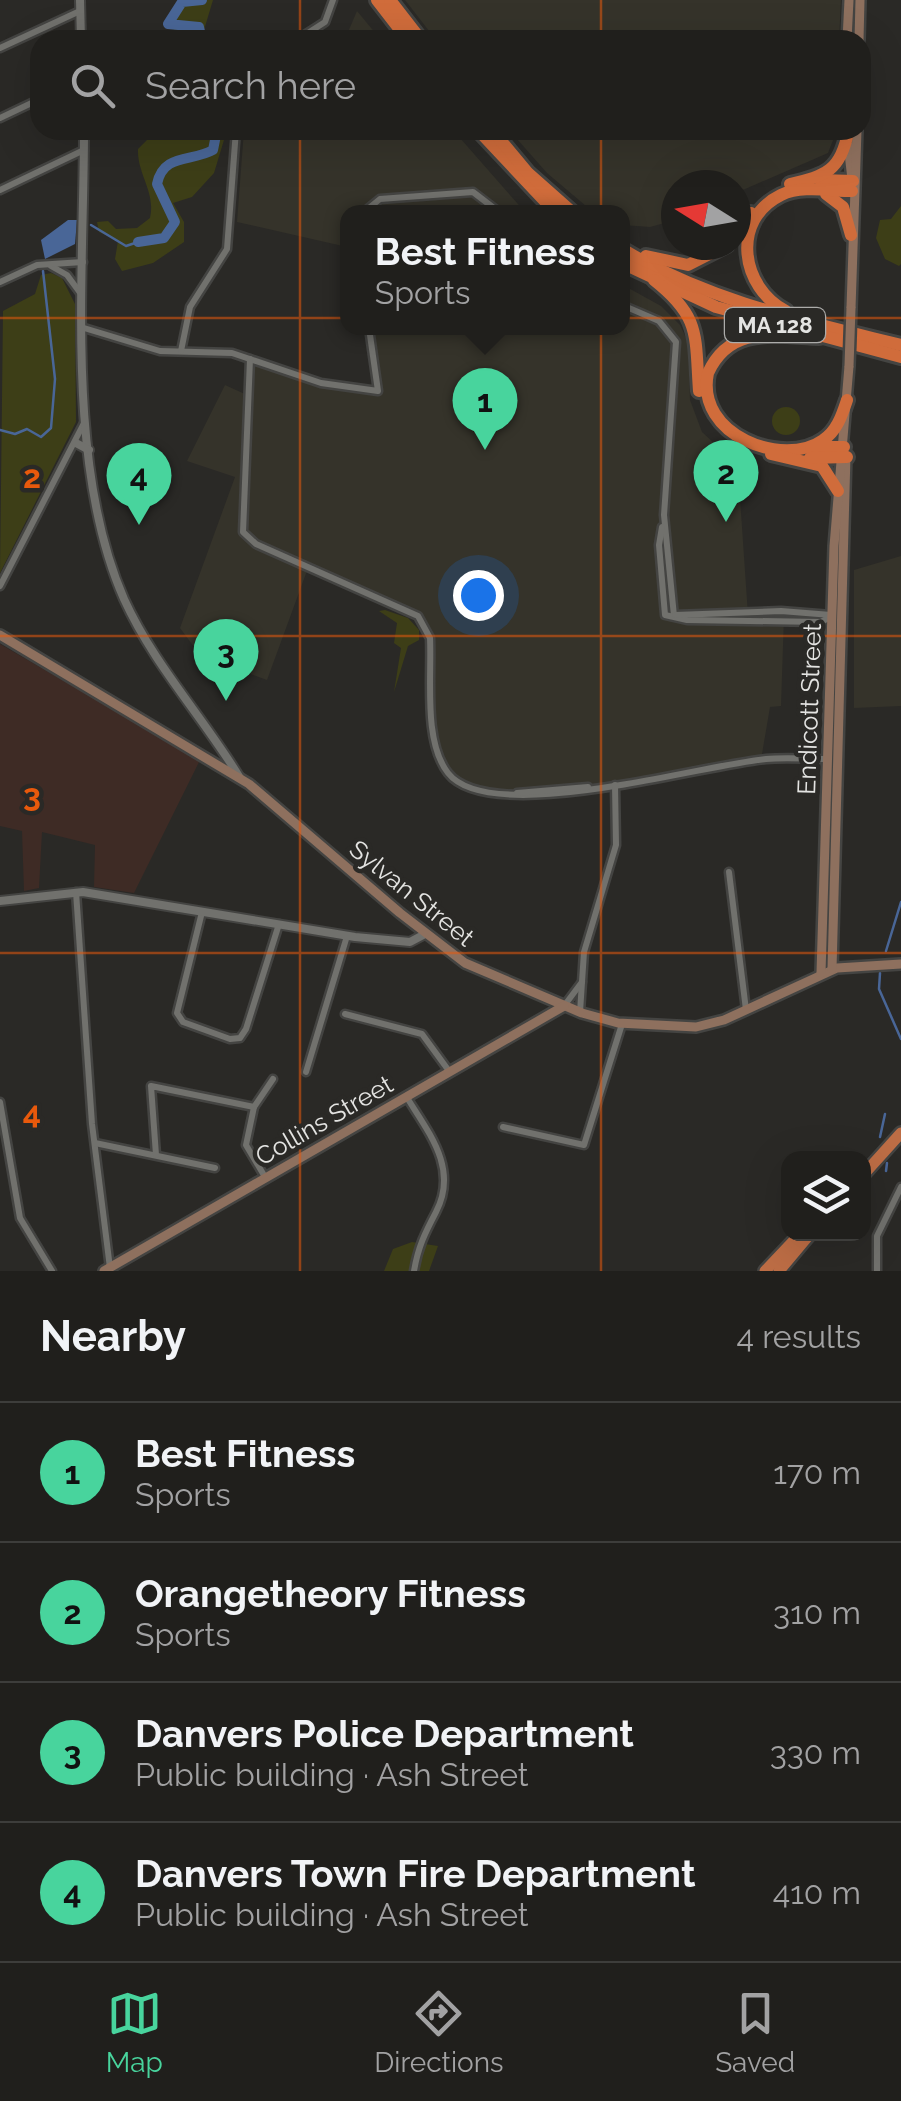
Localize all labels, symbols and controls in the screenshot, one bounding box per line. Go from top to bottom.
search box [30,30,871,140]
icon: search [65,58,120,113]
text: Search here [145,63,356,108]
north arrow [661,170,751,260]
popup [340,205,630,335]
text: Best Fitness [375,229,595,274]
text: Sports [375,274,470,311]
road number: MA 128 [725,308,825,342]
pin: 1 [452,368,518,450]
pin: 2 [694,440,758,522]
pin: 4 [106,442,172,525]
text: 2 [23,458,41,495]
your location [453,570,504,621]
pin: 3 [194,618,258,701]
street label: Endicott Street [791,622,827,795]
text: 3 [23,776,41,813]
street label: Sylvan Street [344,834,481,953]
street label: Collins Street [250,1068,398,1171]
text: 4 [23,1094,41,1131]
map controls [781,1151,871,1241]
button: layers [781,1151,871,1241]
text: Nearby [40,1312,186,1361]
text: 4 results [737,1318,861,1355]
text: Best Fitness [135,1431,355,1476]
text: 1 [65,1454,80,1491]
text: 170 m [773,1454,861,1491]
text: Sports [135,1476,231,1513]
text: Orangetheory Fitness [135,1571,526,1616]
text: 2 [63,1594,82,1631]
text: 310 m [773,1594,861,1631]
text: Sports [135,1616,231,1653]
text: Danvers Police Department [135,1711,634,1756]
text: 3 [64,1734,81,1771]
text: 330 m [770,1734,861,1771]
text: Public building · Ash Street [135,1756,529,1793]
text: Danvers Town Fire Department [135,1851,696,1896]
text: 4 [63,1874,82,1911]
text: 410 m [773,1874,861,1911]
text: Public building · Ash Street [135,1896,529,1933]
tab: Map [106,1986,163,2079]
tab: Directions [374,1986,504,2079]
tab: Saved [715,1986,795,2079]

